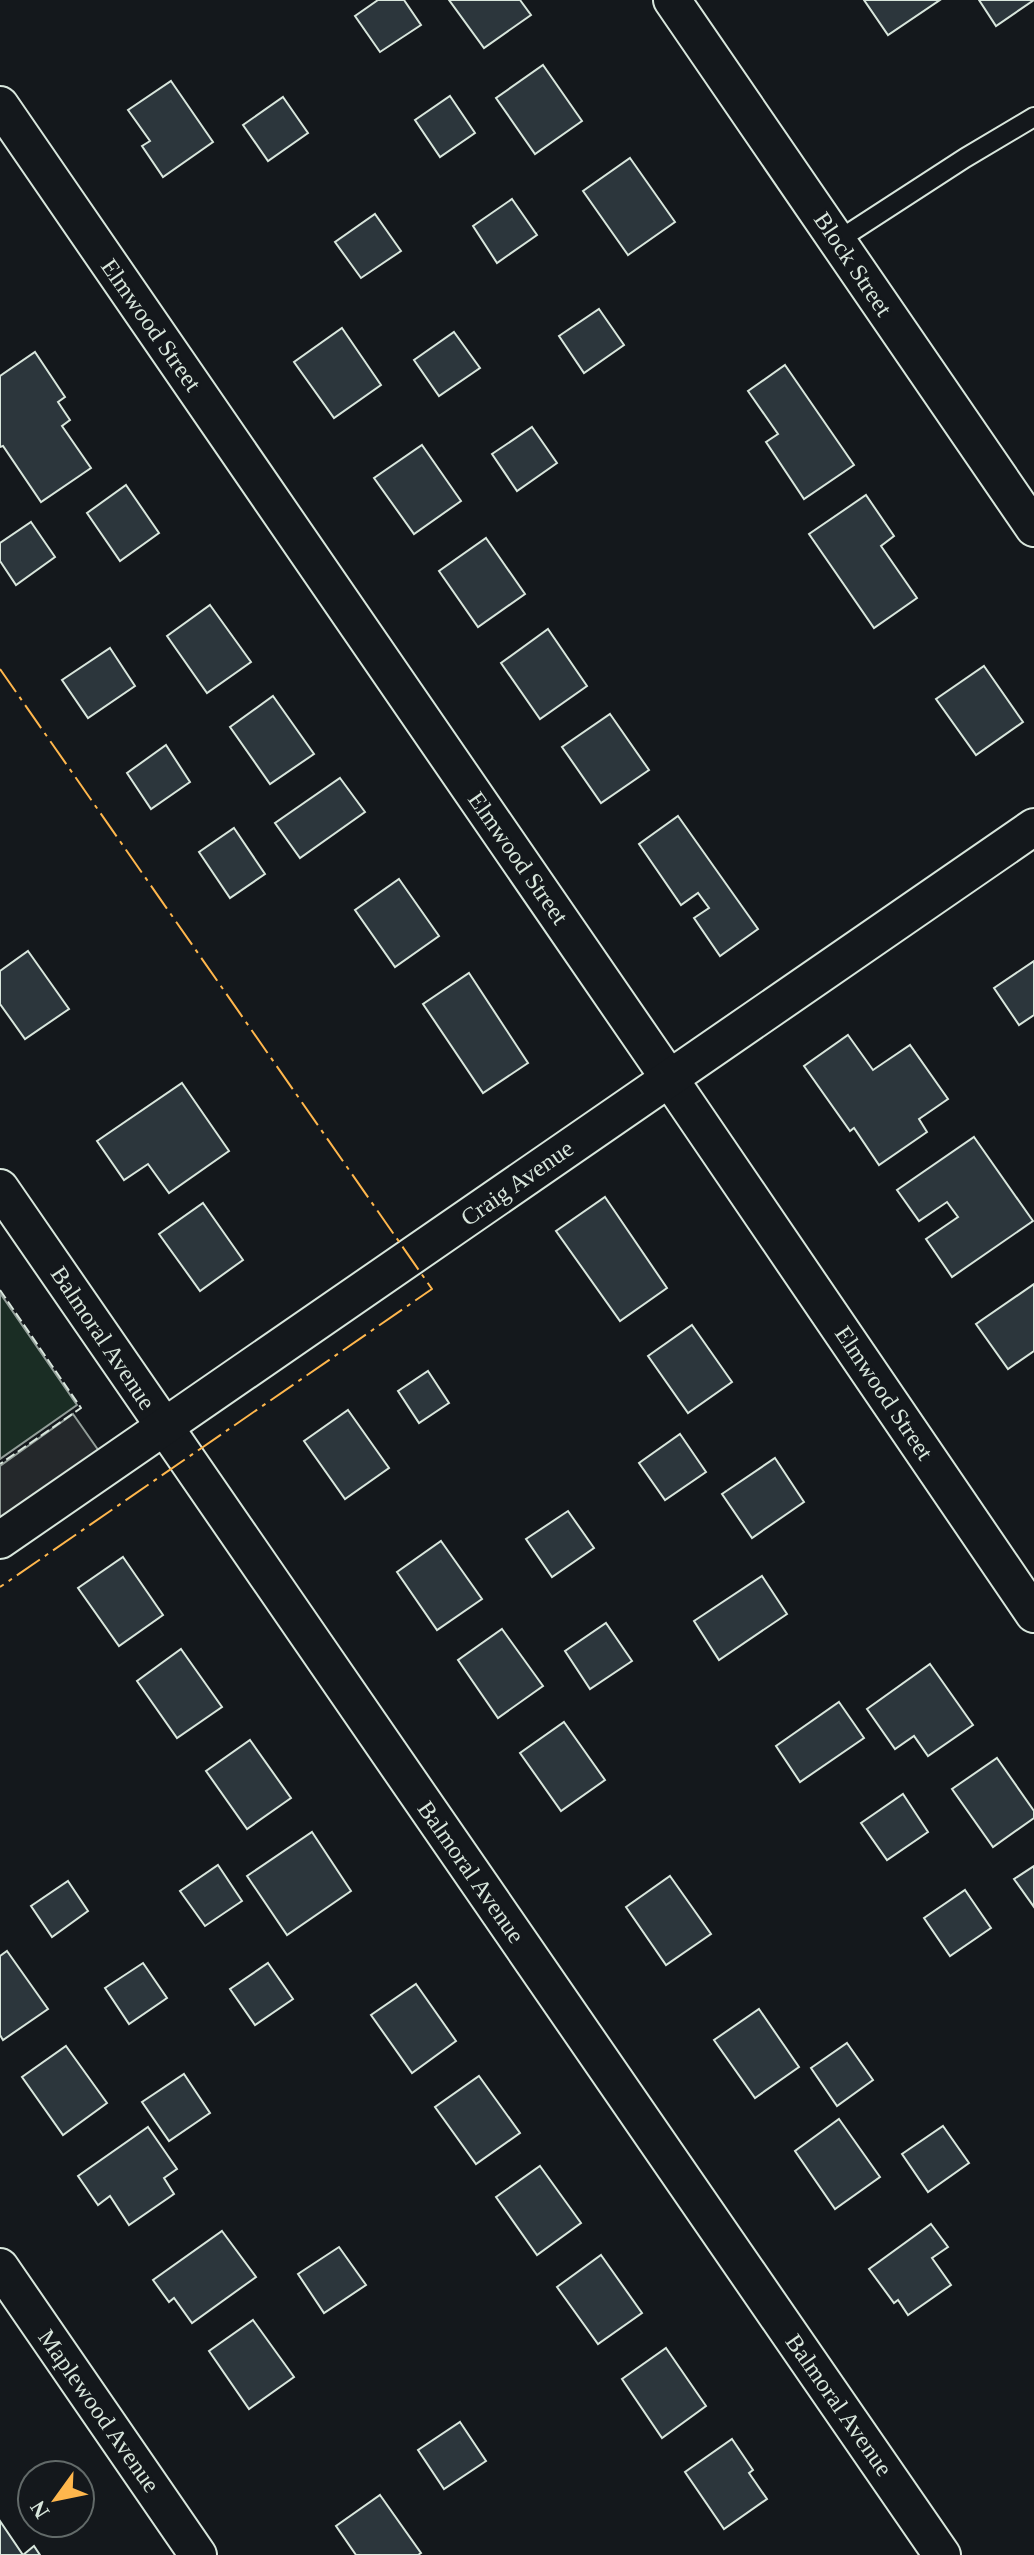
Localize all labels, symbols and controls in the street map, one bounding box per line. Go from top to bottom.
street label: Block Street [809,207,897,321]
street label: Elmwood Street [96,254,206,396]
street label: Elmwood Street [463,787,573,929]
street label: Craig Avenue [456,1135,578,1231]
street label: Balmoral Avenue [46,1262,160,1414]
street label: Elmwood Street [830,1321,938,1465]
street label: Balmoral Avenue [413,1796,529,1948]
street label: Maplewood Avenue [33,2325,165,2497]
street label: Balmoral Avenue [781,2329,897,2481]
north arrow [16,2459,96,2539]
text: N [25,2496,54,2523]

